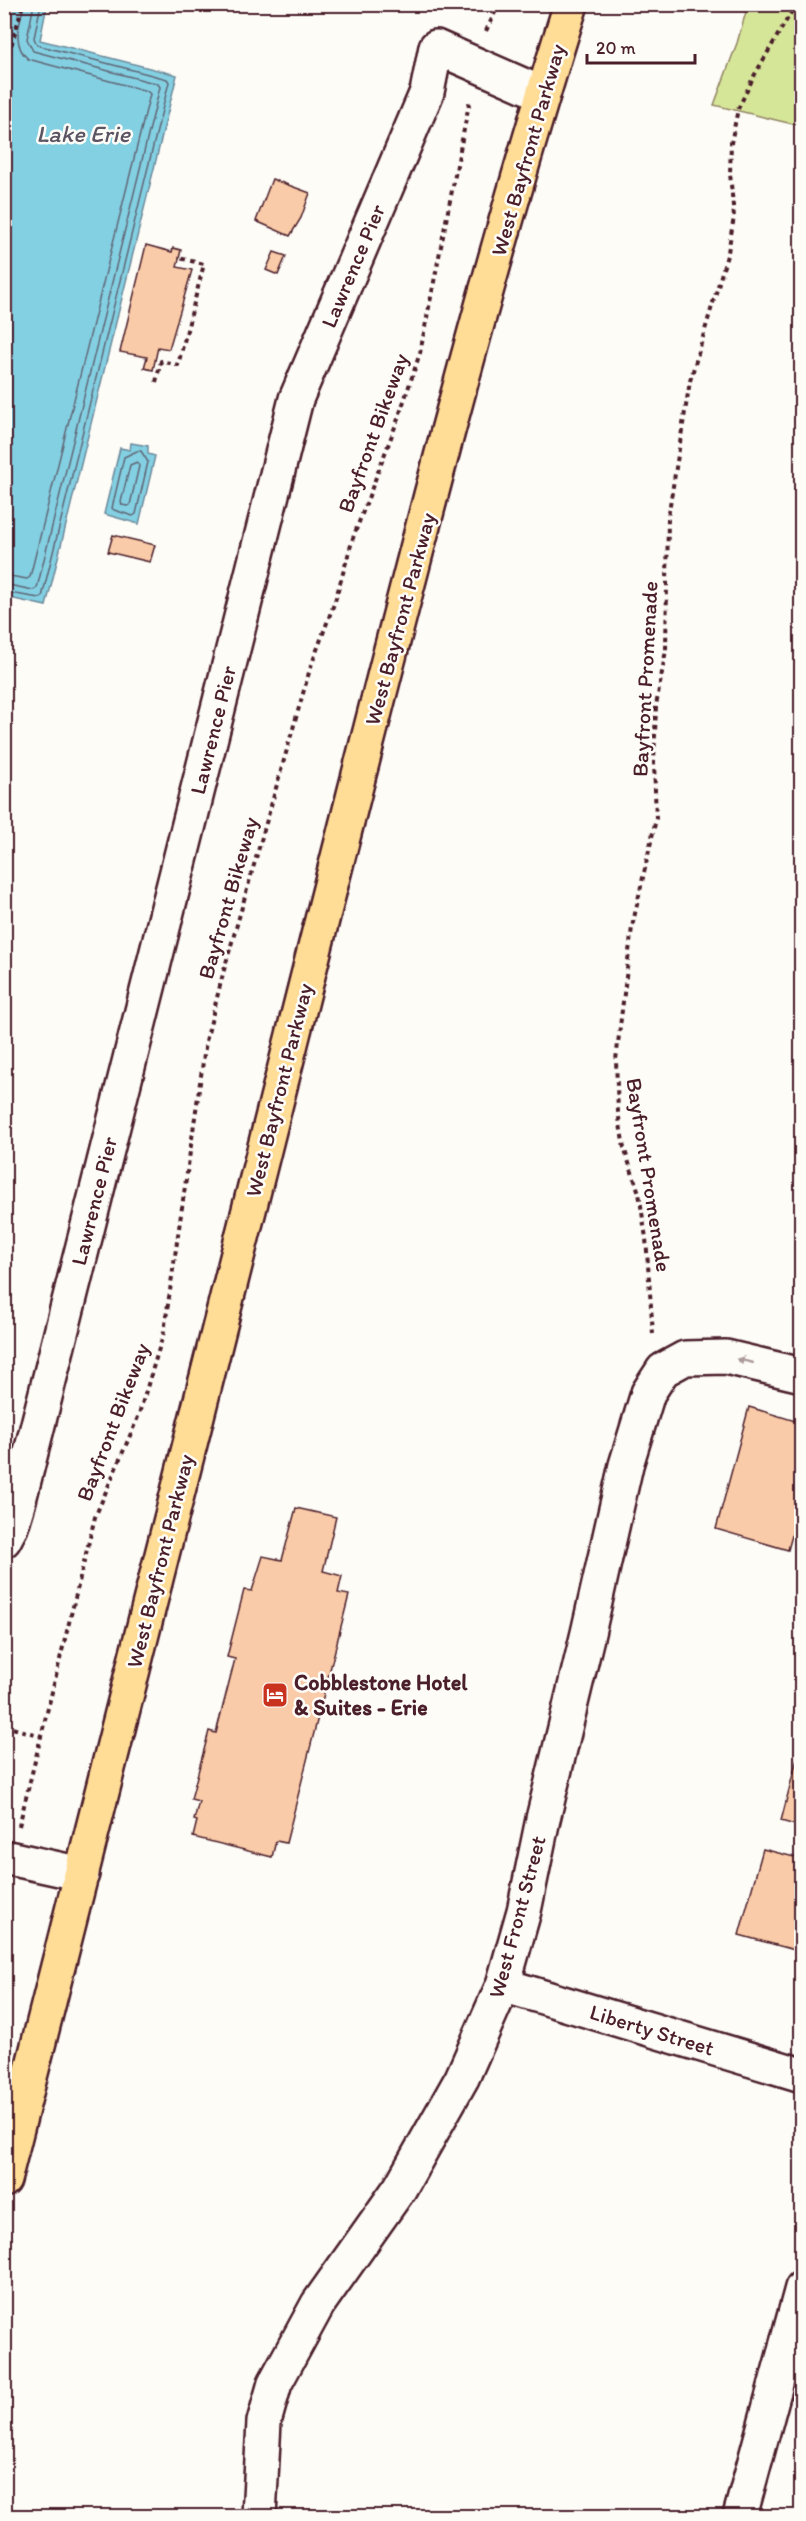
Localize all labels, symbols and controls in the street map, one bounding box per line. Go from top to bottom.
scale bar [587,27,695,65]
text: 20 m [596,37,636,59]
street label: West Bayfront Parkway [485,40,571,259]
water label: Lake Erie [36,119,131,148]
street label: Lawrence Pier [315,200,391,332]
street label: Bayfront Bikeway [332,349,415,516]
street label: West Bayfront Parkway [359,509,442,728]
street label: Bayfront Promenade [626,580,664,778]
street label: Lawrence Pier [184,662,242,797]
street label: Bayfront Bikeway [192,813,264,982]
street label: West Bayfront Parkway [239,980,319,1200]
street label: Bayfront Promenade [620,1076,678,1274]
street label: Lawrence Pier [65,1133,123,1268]
street label: Bayfront Bikeway [70,1338,156,1505]
one-way arrow [736,1356,754,1366]
street label: West Bayfront Parkway [120,1451,200,1671]
place label: Cobblestone Hotel & Suites - Erie [294,1669,468,1721]
hotel icon: Cobblestone Hotel & Suites - Erie [260,1680,290,1710]
street label: West Front Street [482,1833,552,2001]
street label: Liberty Street [586,1998,718,2062]

